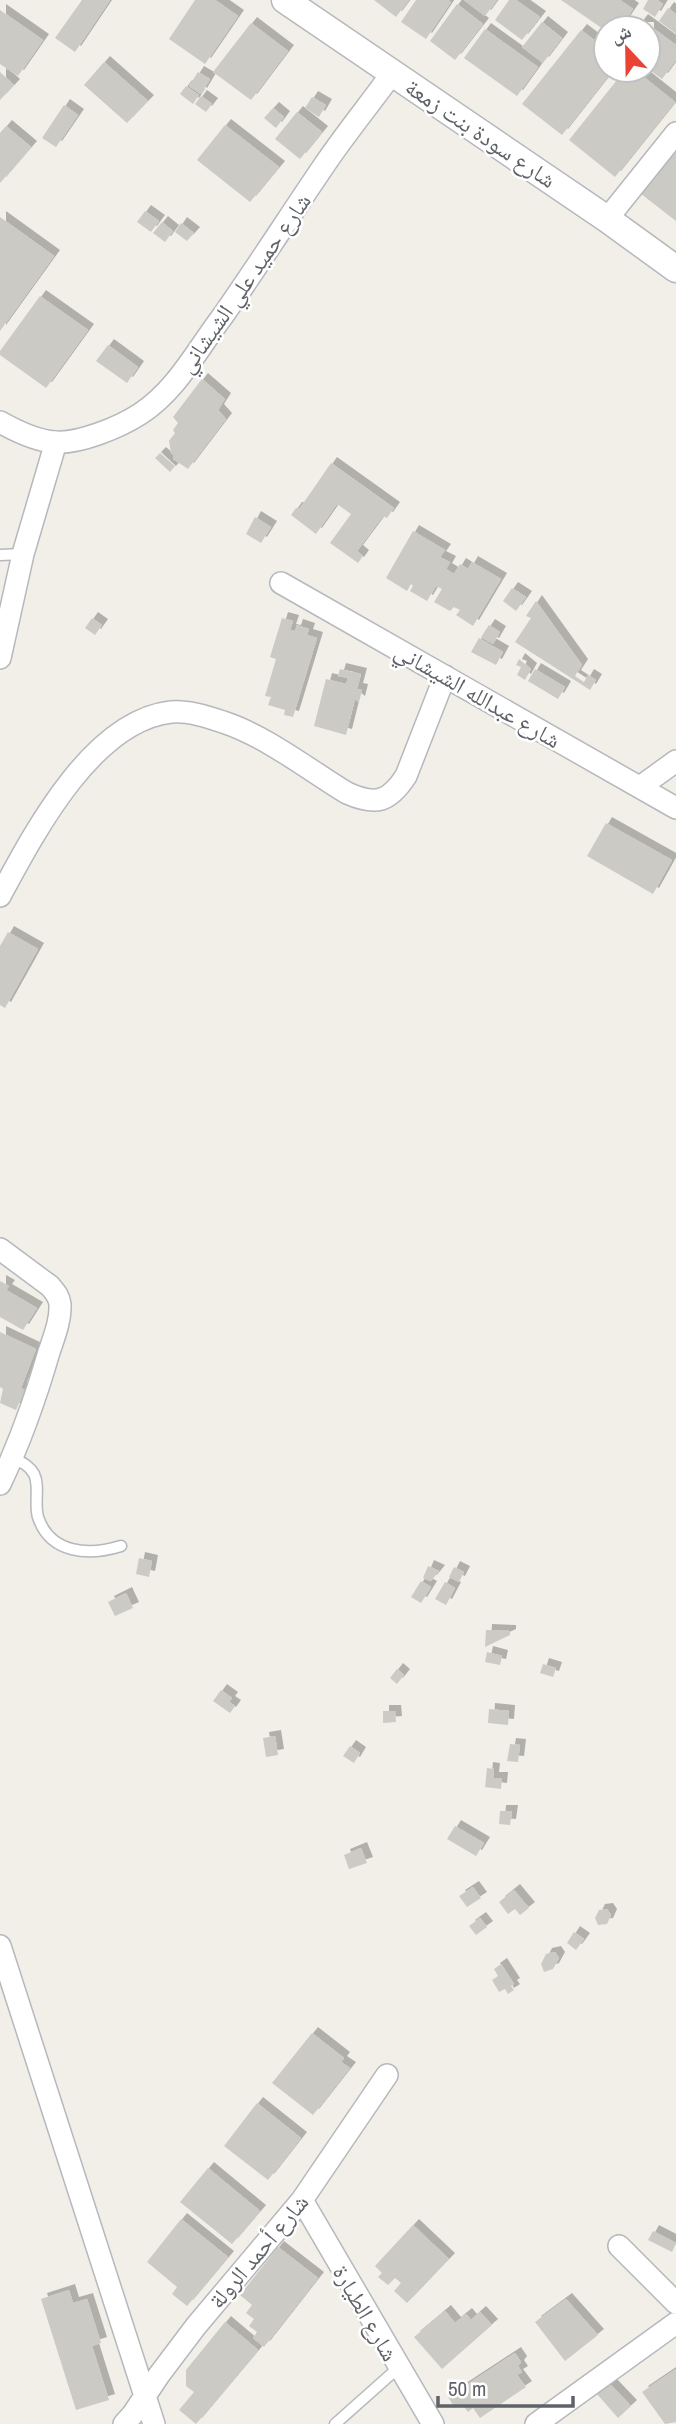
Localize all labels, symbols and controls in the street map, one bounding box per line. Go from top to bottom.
north arrow [592,14,662,84]
text: ش [606,17,635,49]
street label: شارع سودة بنت زمعة [400,71,562,195]
street label: شارع حميد علي الشيشاني [170,187,321,381]
street label: شارع عبدالله الشيشاني [387,635,567,758]
street label: شارع أحمد الرولة [201,2187,315,2315]
street label: شارع الطيارة [326,2259,406,2367]
scale bar [438,2364,573,2408]
text: 50 m [448,2374,486,2403]

